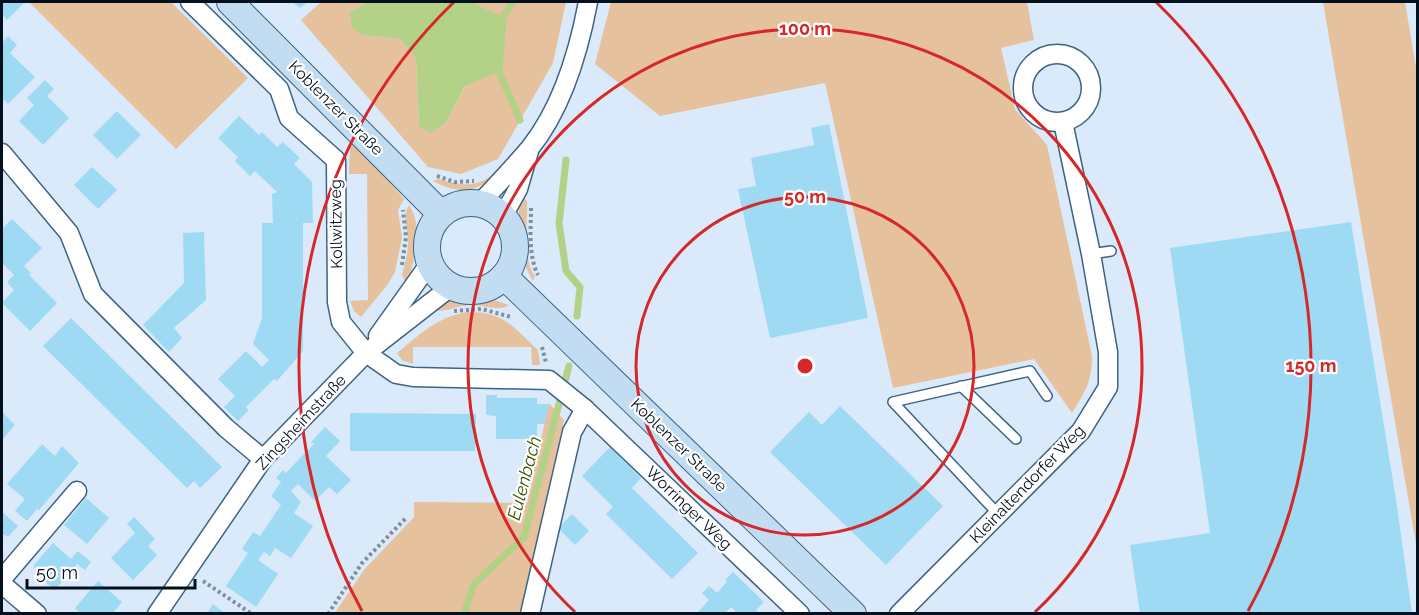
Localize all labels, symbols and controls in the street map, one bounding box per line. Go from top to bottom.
text: 100 m [779,18,831,39]
street label: Koblenzer Straße [285,57,387,159]
street label: Kollwitzweg [326,179,346,269]
text: 50 m [784,186,826,207]
text: 150 m [1286,355,1337,376]
centre of rings [795,356,815,376]
street label: Zingsheimstraße [252,371,350,473]
street label: Koblenzer Straße [627,394,731,496]
street label: Kleinaltendorfer Weg [966,421,1088,547]
water label: Eulenbach [503,434,545,522]
street label: Worringer Weg [642,462,736,554]
scale bar [27,552,195,590]
text: 50 m [36,562,78,583]

